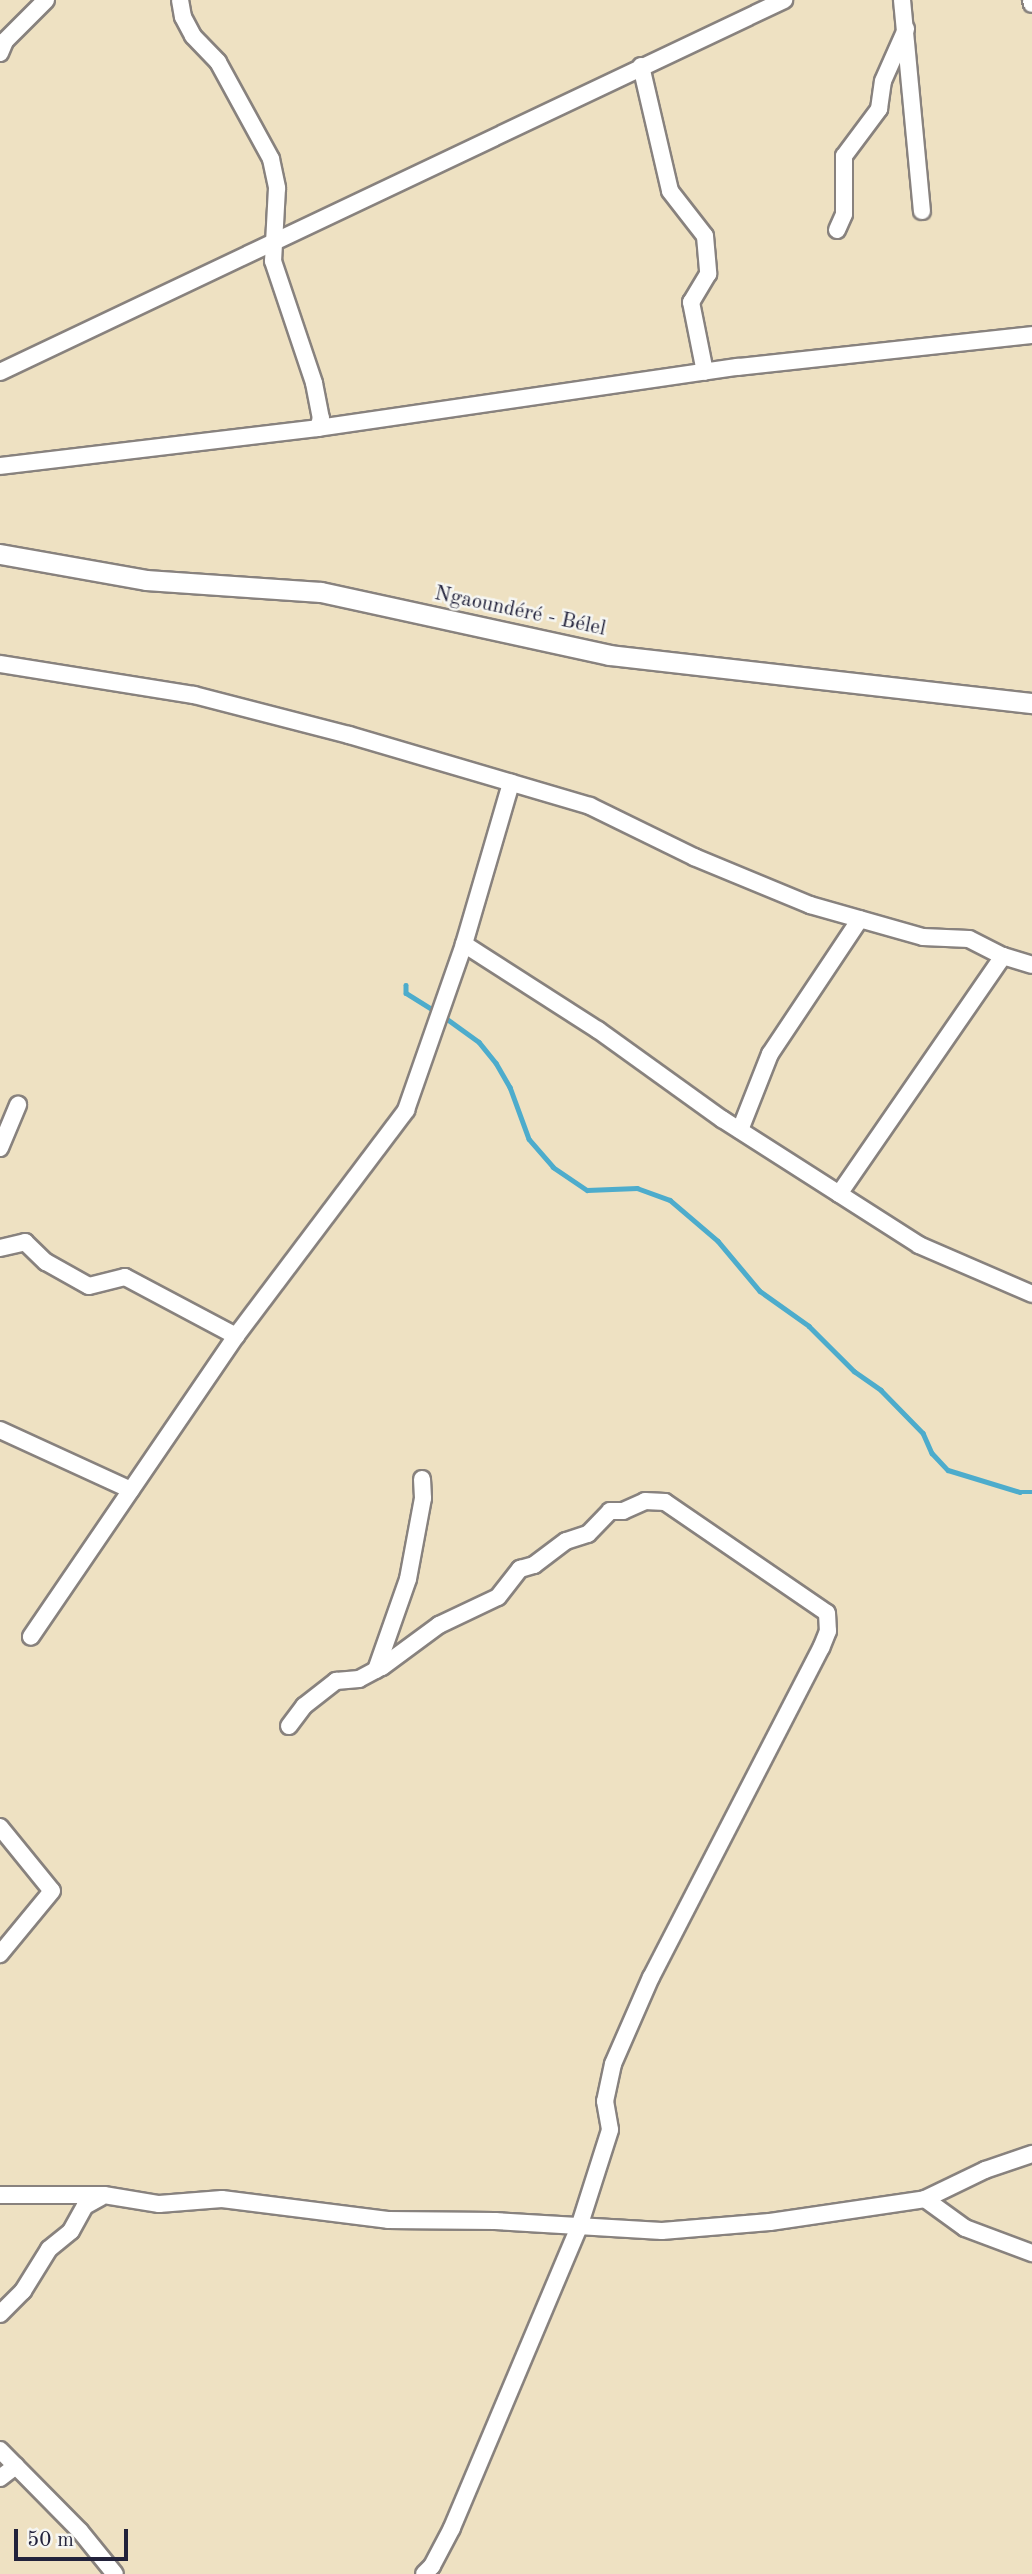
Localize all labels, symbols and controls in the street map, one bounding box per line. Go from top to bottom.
street label: Ngaoundéré - Bélel [432,582,608,642]
scale bar [18,2514,131,2558]
text: 50 m [27,2530,74,2551]

